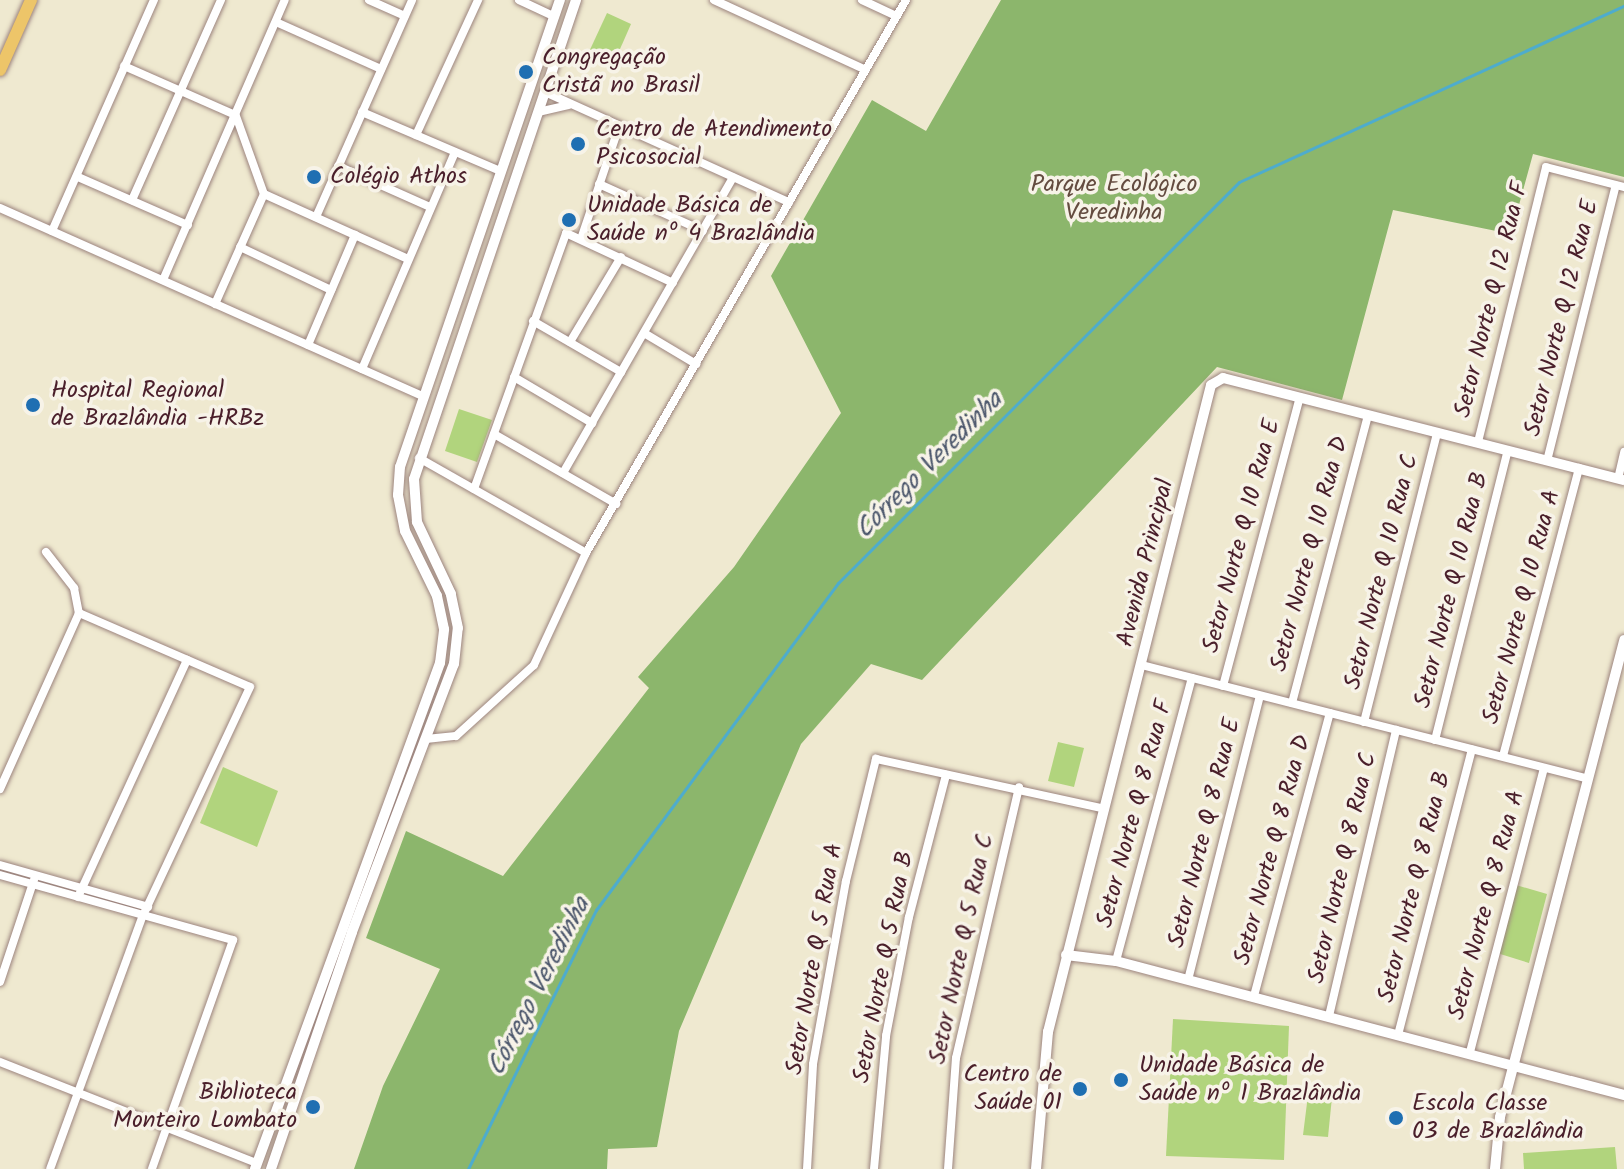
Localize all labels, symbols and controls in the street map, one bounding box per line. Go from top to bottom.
place label: Congregação Cristã no Brasil [542,44,700,100]
marker: Congregação Cristã no Brasil [517,63,535,81]
place label: Centro de Atendimento Psicosocial [596,116,832,172]
marker: Centro de Atendimento Psicosocial [567,133,589,155]
place label: Colégio Athos [330,163,467,191]
marker: Colégio Athos [305,168,323,186]
park label: Parque Ecológico Veredinha [1031,171,1197,227]
street label: Setor Norte Q 12 Rua F [1449,180,1535,420]
place label: Unidade Básica de Saúde nº 4 Brazlândia [587,192,815,248]
street label: Setor Norte Q 12 Rua E [1519,197,1605,439]
marker: Unidade Básica de Saúde nº 4 Brazlândia [558,209,580,231]
place label: Hospital Regional de Brazlândia -HRBz [51,377,264,433]
water label: Córrego Veredinha [850,386,1010,546]
marker: Hospital Regional de Brazlândia -HRBz [22,394,44,416]
street label: Setor Norte Q 10 Rua E [1197,416,1287,656]
street label: Setor Norte Q 10 Rua D [1265,433,1355,675]
street label: Setor Norte Q 10 Rua C [1339,452,1425,692]
street label: Setor Norte Q 10 Rua B [1409,469,1495,711]
street label: Avenida Principal [1111,476,1181,650]
street label: Setor Norte Q 10 Rua A [1477,487,1567,727]
street label: Setor Norte Q 8 Rua F [1091,697,1179,931]
street label: Setor Norte Q 8 Rua E [1163,715,1247,951]
street label: Setor Norte Q 8 Rua D [1228,732,1318,968]
street label: Setor Norte Q 8 Rua C [1302,750,1384,986]
street label: Setor Norte Q 8 Rua B [1372,769,1458,1005]
street label: Setor Norte Q 8 Rua A [1443,787,1531,1023]
street label: Setor Norte Q 5 Rua C [924,831,1000,1067]
street label: Setor Norte Q 5 Rua A [780,841,850,1077]
street label: Setor Norte Q 5 Rua B [847,849,921,1085]
water label: Córrego Veredinha [482,893,598,1081]
place label: Unidade Básica de Saúde nº 1 Brazlândia [1139,1052,1361,1108]
place label: Centro de Saúde 01 [964,1061,1062,1117]
marker: Unidade Básica de Saúde nº 1 Brazlândia [1110,1069,1132,1091]
marker: Centro de Saúde 01 [1069,1078,1091,1100]
place label: Biblioteca Monteiro Lombato [113,1079,297,1135]
place label: Escola Classe 03 de Brazlândia [1412,1090,1584,1146]
marker: Biblioteca Monteiro Lombato [304,1098,322,1116]
marker: Escola Classe 03 de Brazlândia [1387,1109,1405,1127]

